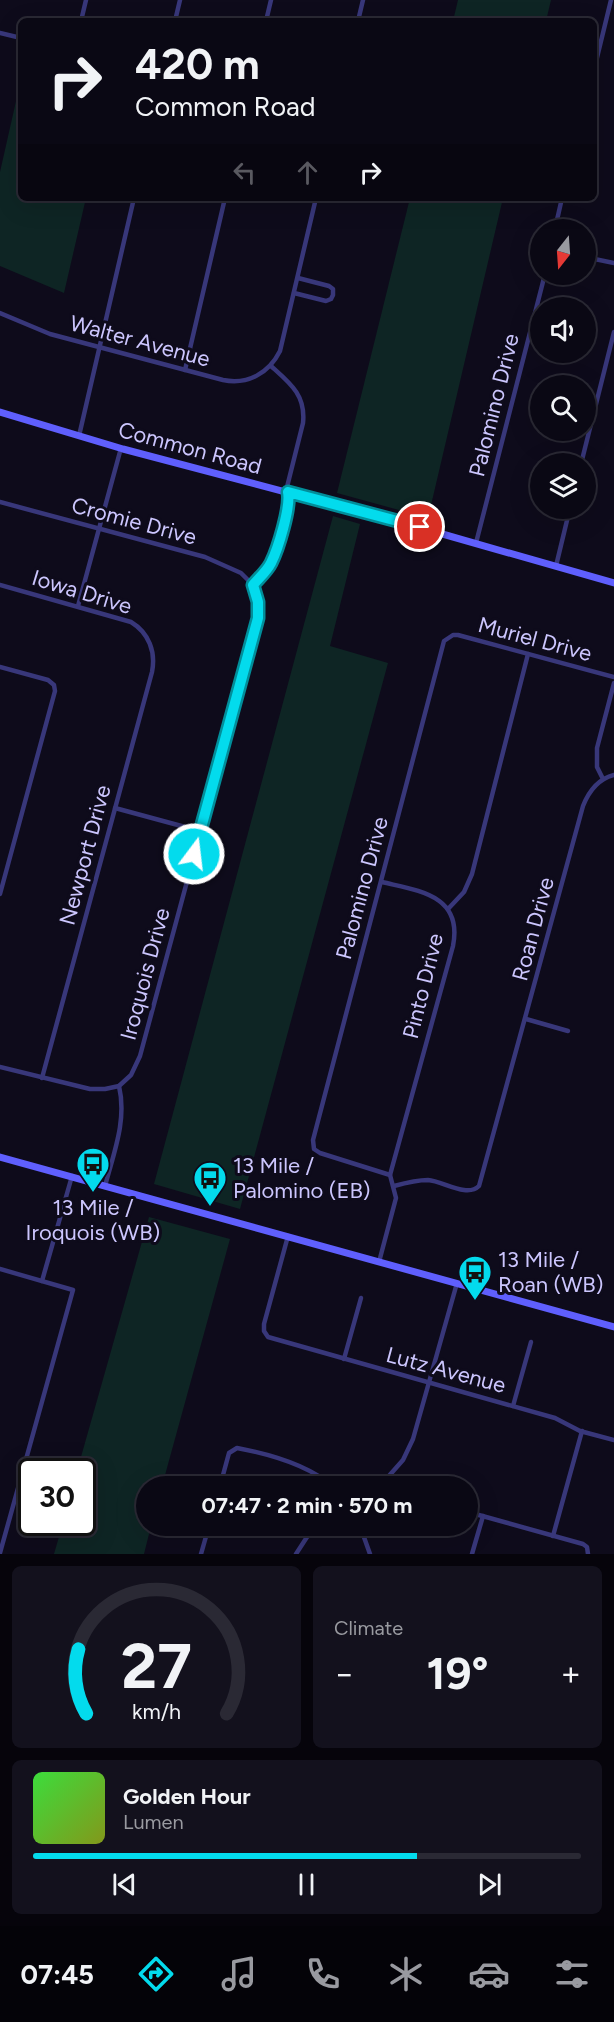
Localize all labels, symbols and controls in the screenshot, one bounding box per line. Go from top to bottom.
text: 420 m [135,39,260,90]
icon: right [36,42,114,120]
text: Common Road [135,90,316,123]
icon: left [228,156,261,189]
icon: ahead [291,156,324,189]
icon: right [354,156,387,189]
north arrow [530,219,596,285]
map controls [530,219,596,519]
button: sound [530,297,596,363]
street label: Walter Avenue [67,309,213,373]
street label: Palomino Drive [463,331,525,479]
button: search [530,375,596,441]
street label: Common Road [115,416,265,480]
button: layers [530,453,596,519]
street label: Cromie Drive [69,491,199,551]
pin [394,501,445,552]
icon: arrive [403,510,436,543]
street label: Iowa Drive [29,564,135,620]
street label: Muriel Drive [475,611,595,667]
street label: Newport Drive [53,782,117,928]
street label: Palomino Drive [330,814,394,962]
position arrow [162,822,226,886]
street label: Roan Drive [506,874,560,984]
street label: Iroquois Drive [114,905,176,1043]
street label: Pinto Drive [397,931,449,1041]
bus stop icon: 13 Mile / Iroquois (WB) [75,1146,111,1193]
place label: 13 Mile / Palomino (EB) [233,1152,371,1204]
bus stop icon: 13 Mile / Palomino (EB) [192,1160,228,1207]
place label: 13 Mile / Iroquois (WB) [26,1194,160,1246]
place label: 13 Mile / Roan (WB) [498,1246,604,1298]
bus stop icon: 13 Mile / Roan (WB) [457,1254,493,1301]
street label: Lutz Avenue [383,1341,509,1399]
speed limit sign: 30 [18,1458,96,1536]
text: 07:47 · 2 min · 570 m [202,1492,412,1519]
text: Climate [334,1616,403,1640]
text: 27 [121,1629,192,1704]
text: 19° [426,1646,489,1700]
text: − [334,1654,355,1693]
text: + [560,1654,581,1693]
text: km/h [132,1699,181,1724]
text: Golden Hour [123,1783,251,1810]
text: Lumen [123,1810,184,1834]
icon: previous [108,1868,141,1901]
icon: pause [290,1868,323,1901]
icon: next [473,1868,506,1901]
icon: directions [135,1953,177,1995]
icon: music [218,1953,260,1995]
icon: phone [302,1953,344,1995]
icon: climate [385,1953,427,1995]
icon: car [468,1953,510,1995]
icon: filters [551,1953,593,1995]
text: 07:45 [21,1958,94,1991]

